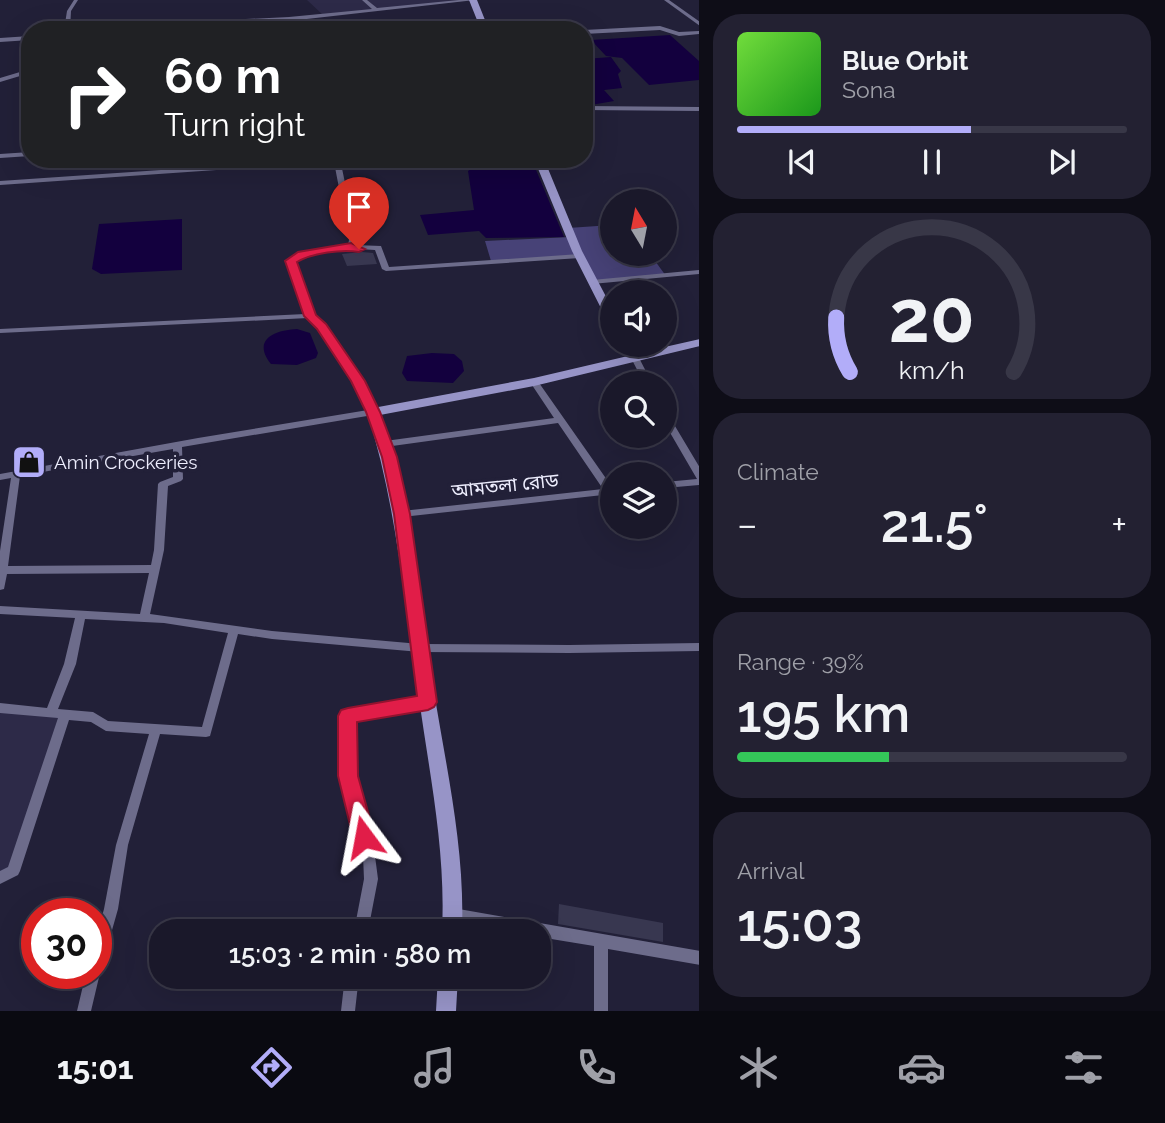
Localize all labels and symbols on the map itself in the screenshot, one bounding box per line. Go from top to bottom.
pin [329,177,389,249]
north arrow [600,189,677,266]
shop icon: Amin Crockeries [10,443,48,481]
place label: Amin Crockeries [54,451,197,473]
street label: আমতলা রোড [449,468,560,502]
position arrow [327,800,401,874]
speed limit sign: 30 [21,898,112,989]

